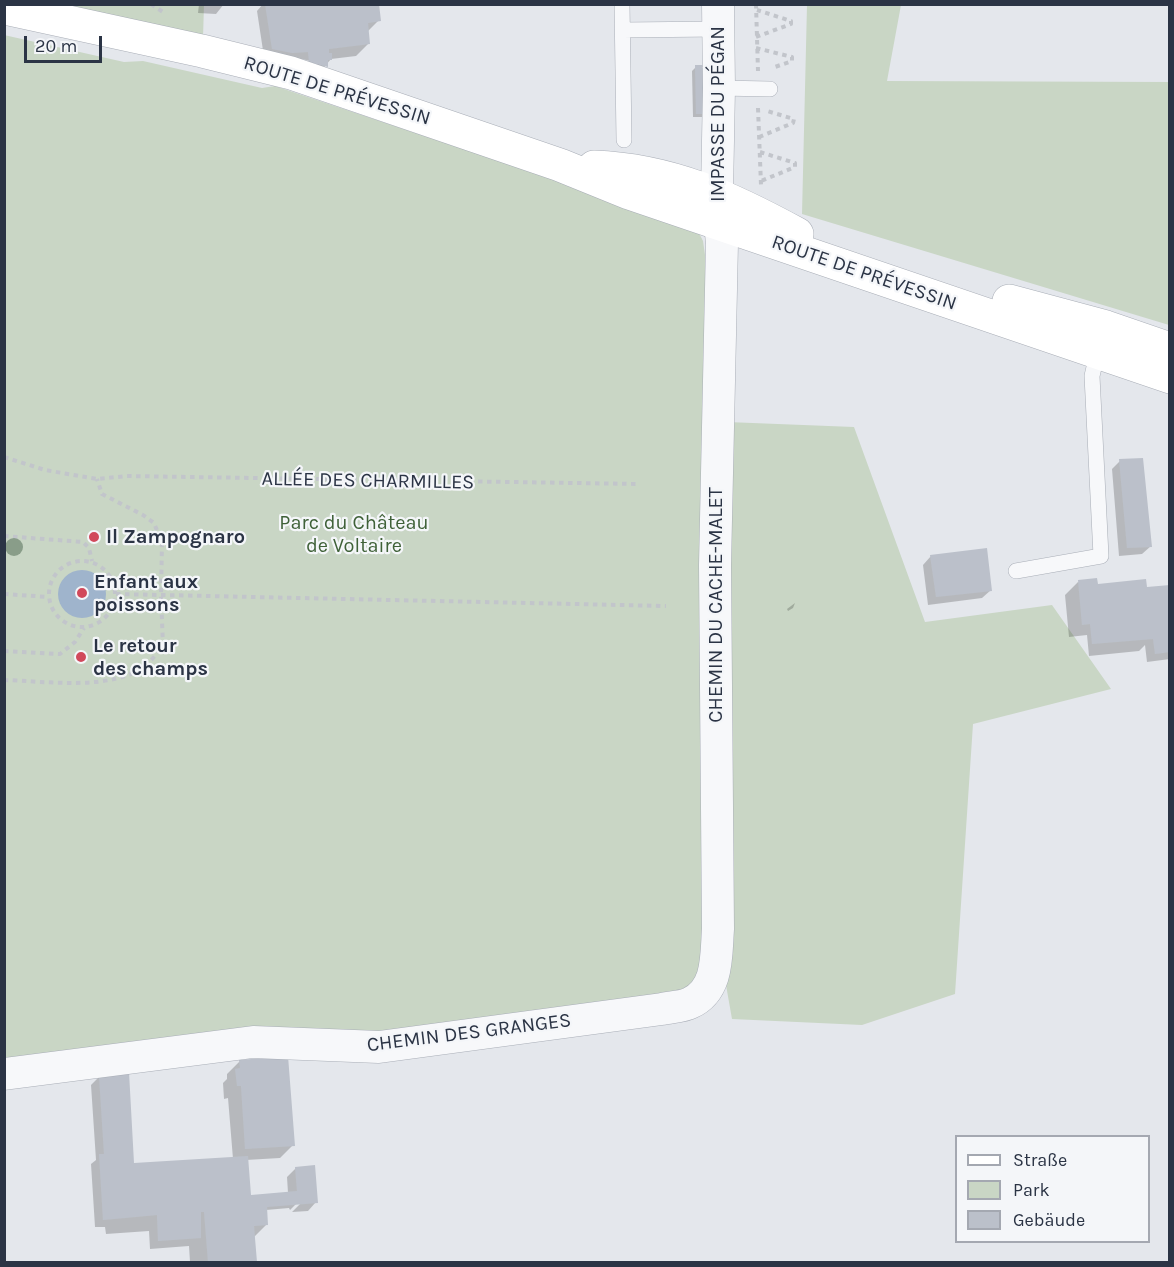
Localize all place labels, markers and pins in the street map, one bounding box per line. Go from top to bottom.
place label: Il Zampognaro [106,525,245,549]
marker: Il Zampognaro [87,530,101,544]
place label: Enfant aux poissons [94,570,198,617]
marker: Enfant aux poissons [75,586,89,600]
place label: Le retour des champs [93,634,208,681]
marker: Le retour des champs [74,650,88,664]

